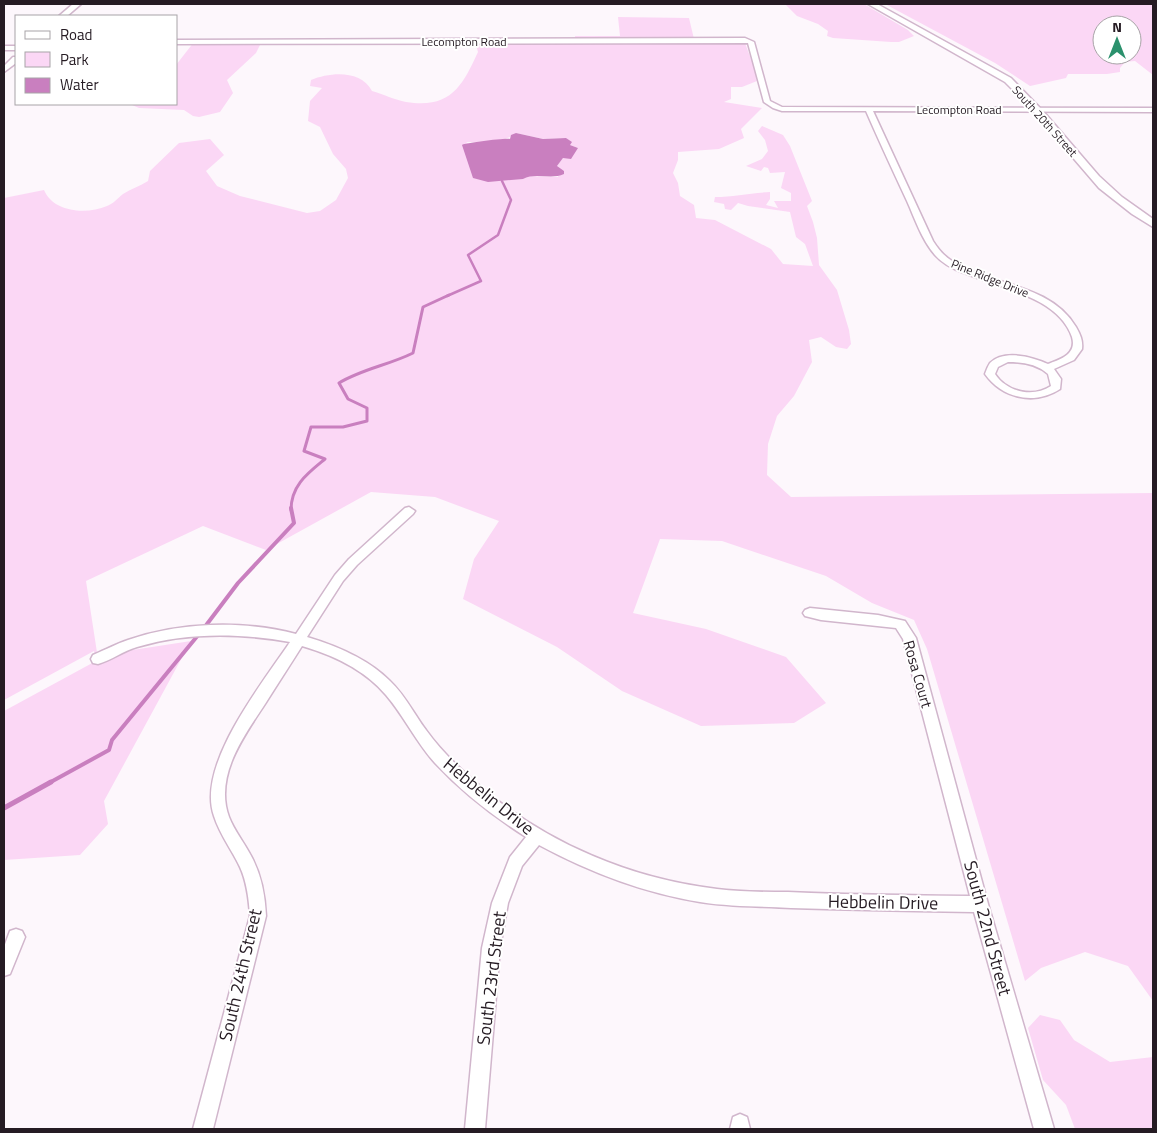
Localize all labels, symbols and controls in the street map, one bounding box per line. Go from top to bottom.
legend [15,15,178,105]
north arrow [1092,15,1142,65]
text: N [1112,16,1122,37]
text: Road [60,23,92,46]
street label: Lecompton Road [421,32,507,51]
text: Park [60,48,89,71]
text: Water [60,73,99,96]
street label: South 20th Street [1008,81,1083,161]
street label: Lecompton Road [916,100,1002,119]
street label: Pine Ridge Drive [948,254,1032,302]
street label: Rosa Court [897,638,939,711]
street label: Hebbelin Drive [438,751,540,841]
street label: South 22nd Street [957,858,1019,999]
street label: Hebbelin Drive [828,888,938,916]
street label: South 24th Street [212,905,269,1044]
street label: South 23rd Street [469,909,513,1047]

